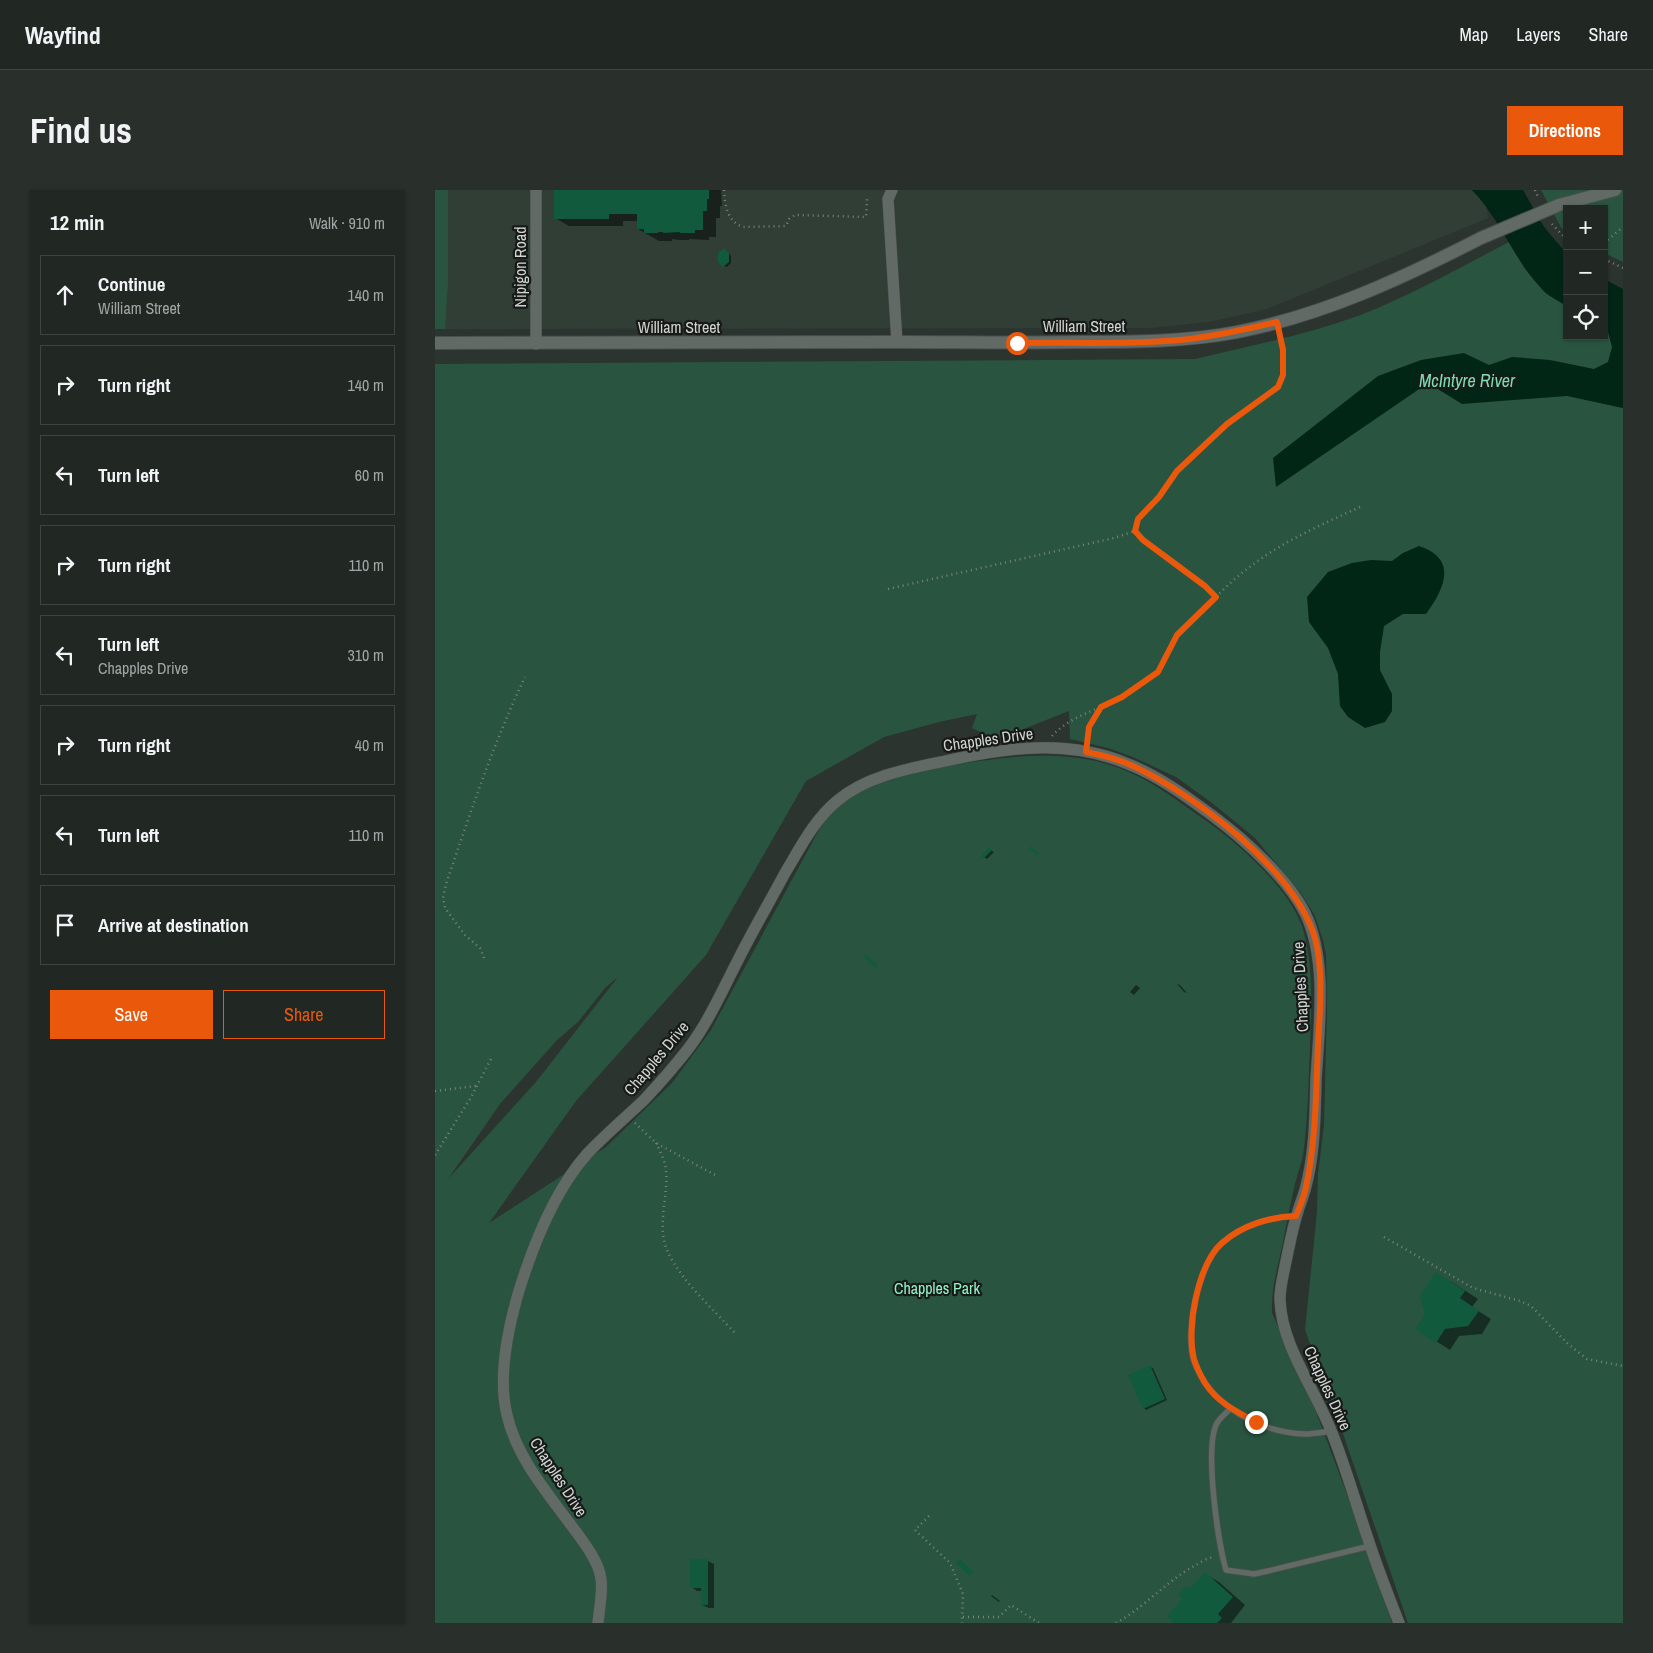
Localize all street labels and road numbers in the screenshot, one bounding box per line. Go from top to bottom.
street label: Nipigon Road [509,227,531,307]
street label: William Street [1043,315,1126,337]
street label: William Street [638,316,721,338]
street label: Chapples Drive [942,722,1034,756]
street label: Chapples Drive [1287,941,1313,1033]
street label: Chapples Drive [619,1016,693,1100]
street label: Chapples Drive [1299,1342,1357,1434]
street label: Chapples Drive [525,1433,593,1521]

